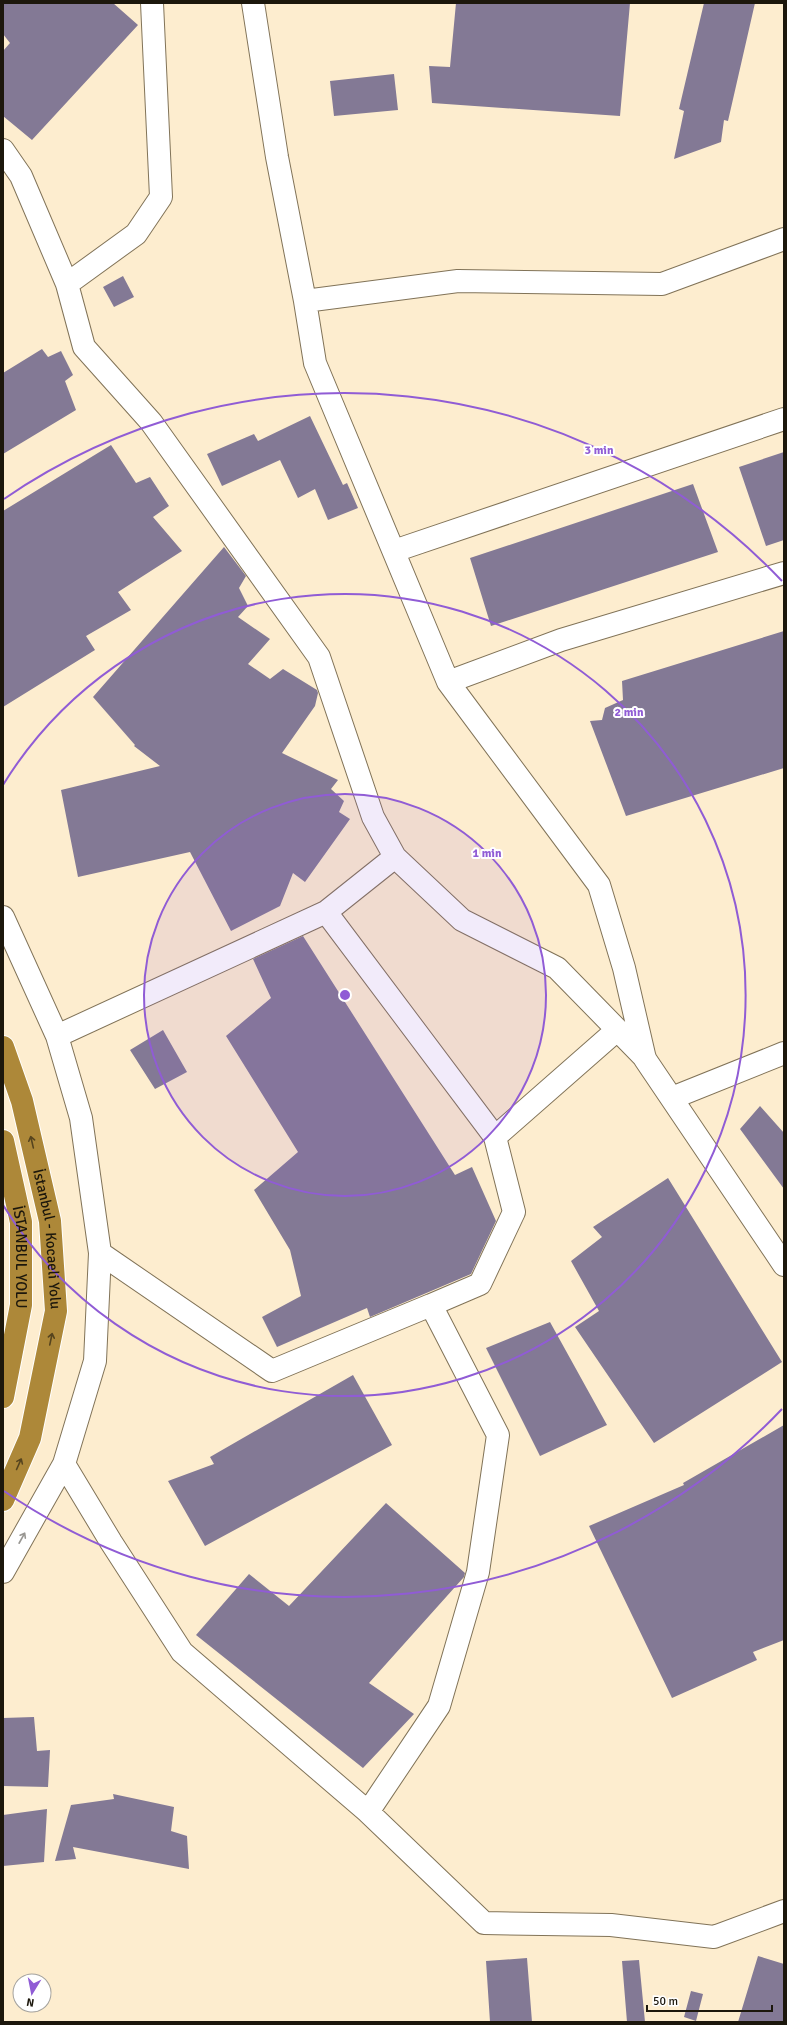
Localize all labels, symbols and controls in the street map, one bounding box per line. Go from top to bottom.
text: 3 min [585,443,614,458]
text: 2 min [615,705,644,720]
text: 1 min [473,846,502,861]
centre of rings [338,988,352,1002]
one-way arrow [27,1135,35,1148]
street label: İstanbul - Kocaeli Yolu [29,1167,65,1310]
street label: İSTANBUL YOLU [9,1204,31,1308]
one-way arrow [47,1333,55,1346]
one-way arrow [15,1459,23,1471]
one-way arrow [19,1532,27,1544]
north arrow [12,1973,52,2013]
scale bar [647,1987,772,2013]
text: 50 m [653,1994,678,2009]
text: N [25,1995,35,2009]

